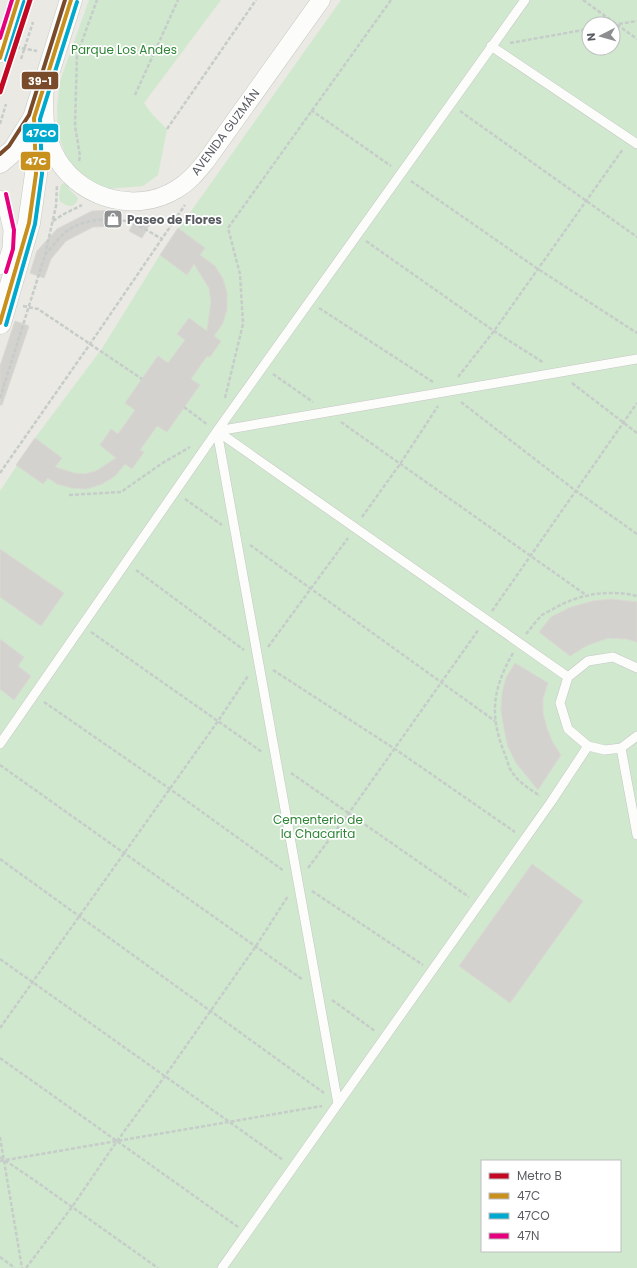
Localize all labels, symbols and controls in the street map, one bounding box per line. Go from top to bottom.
north arrow [581,16,621,56]
text: N [583,32,599,42]
park label: Parque Los Andes [71,41,177,58]
line badge: 39-1 [21,71,59,90]
text: 39-1 [28,73,52,89]
street label: AVENIDA GUZMÁN [187,85,263,179]
line badge: 47CO [22,123,59,143]
text: 47CO [26,125,57,141]
line badge: 47C [20,151,51,171]
text: 47C [25,153,47,169]
shop icon: Paseo de Flores [102,208,124,230]
place label: Paseo de Flores [127,211,222,228]
park label: Cementerio de la Chacarita [273,811,363,842]
legend [481,1160,621,1252]
text: Metro B [517,1167,562,1184]
text: 47C [517,1187,540,1204]
text: 47CO [517,1207,550,1224]
text: 47N [517,1227,540,1244]

